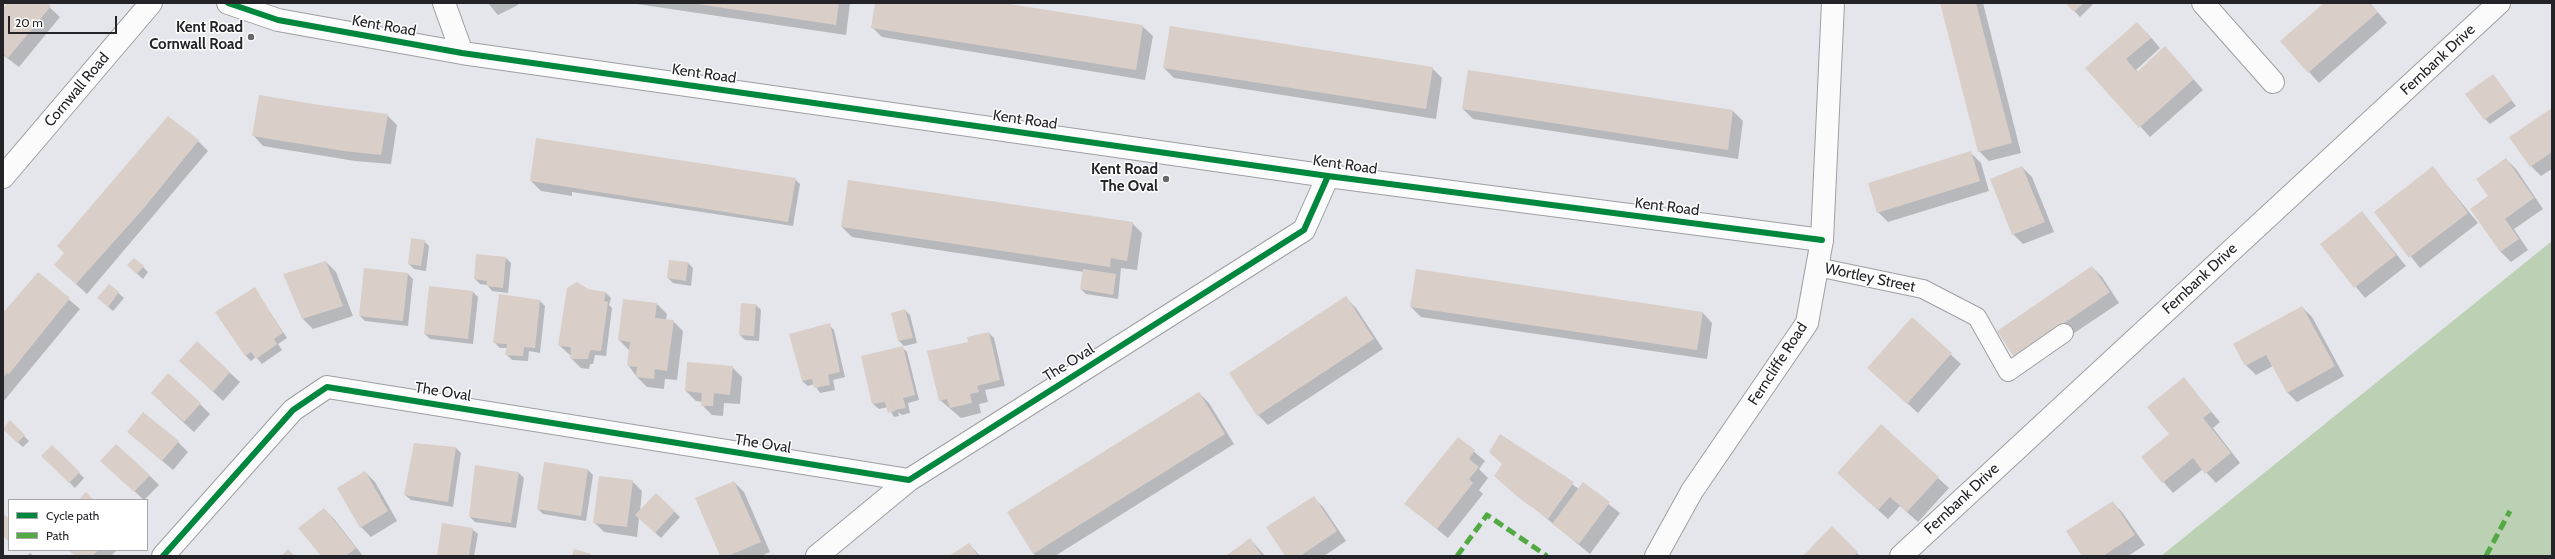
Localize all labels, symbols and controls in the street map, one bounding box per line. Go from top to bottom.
scale bar [10,8,119,34]
street label: Kent Road [350,12,418,40]
text: 20 m [15,15,43,30]
place label: Kent Road Cornwall Road [149,19,243,54]
street label: Fernbank Drive [2397,21,2479,99]
marker: Kent Road Cornwall Road [246,32,256,42]
street label: Cornwall Road [41,49,113,131]
street label: Kent Road [671,61,737,87]
street label: Kent Road [992,107,1058,133]
street label: Kent Road [1312,152,1378,178]
place label: Kent Road The Oval [1091,161,1158,196]
marker: Kent Road The Oval [1161,174,1171,184]
street label: Kent Road [1634,194,1700,220]
street label: Fernbank Drive [2159,240,2241,318]
street label: Wortley Street [1823,260,1917,296]
street label: Ferncliffe Road [1745,319,1811,409]
street label: The Oval [1040,340,1098,386]
street label: The Oval [414,379,472,405]
street label: The Oval [734,431,792,457]
street label: Fernbank Drive [1921,460,2003,538]
legend [8,499,148,551]
text: Cycle path [46,508,99,523]
text: Path [46,528,69,543]

